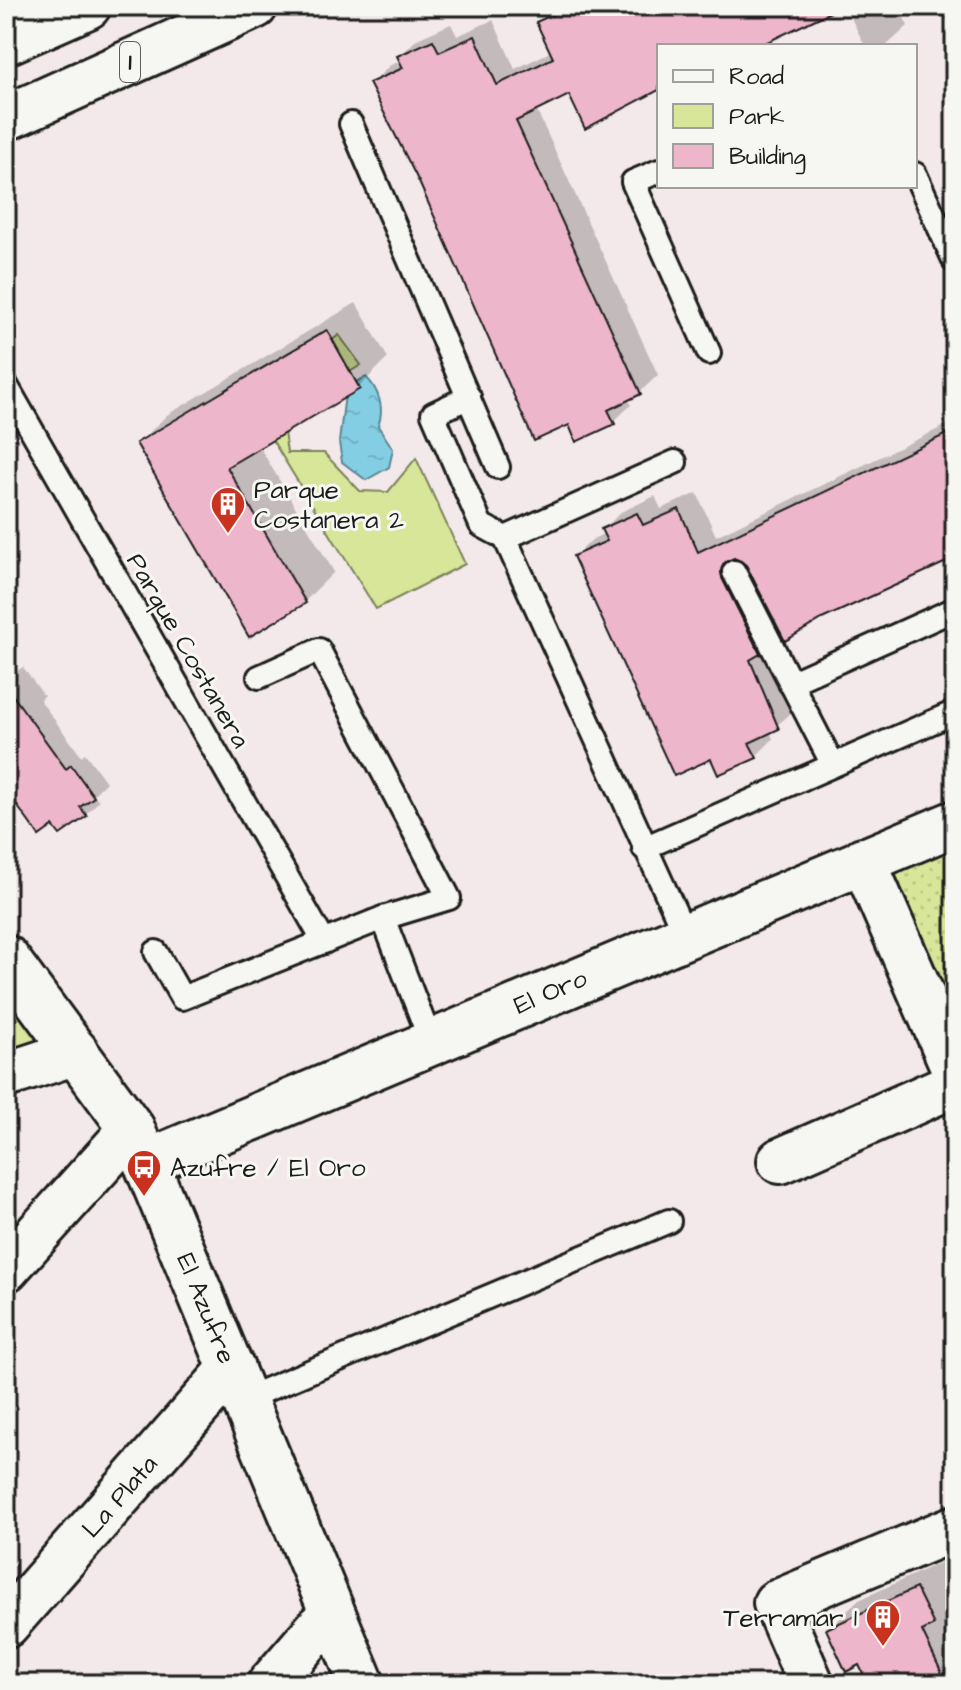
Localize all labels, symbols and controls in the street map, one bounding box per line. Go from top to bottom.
road number: 1 [120,42,140,82]
legend [657,44,917,188]
text: Road [729,60,784,94]
text: Park [729,100,785,134]
text: Building [729,140,806,175]
place label: Parque Costanera 2 [254,472,404,538]
building icon: Parque Costanera 2 [209,485,247,535]
street label: Parque Costanera [118,546,259,755]
street label: El Oro [508,960,593,1023]
bus stop icon: Azufre / El Oro [125,1148,163,1198]
place label: Azufre / El Oro [170,1150,366,1186]
street label: El Azufre [168,1248,245,1369]
street label: La Plata [74,1447,166,1546]
building icon: Terramar 1 [864,1598,902,1648]
place label: Terramar 1 [723,1600,857,1636]

